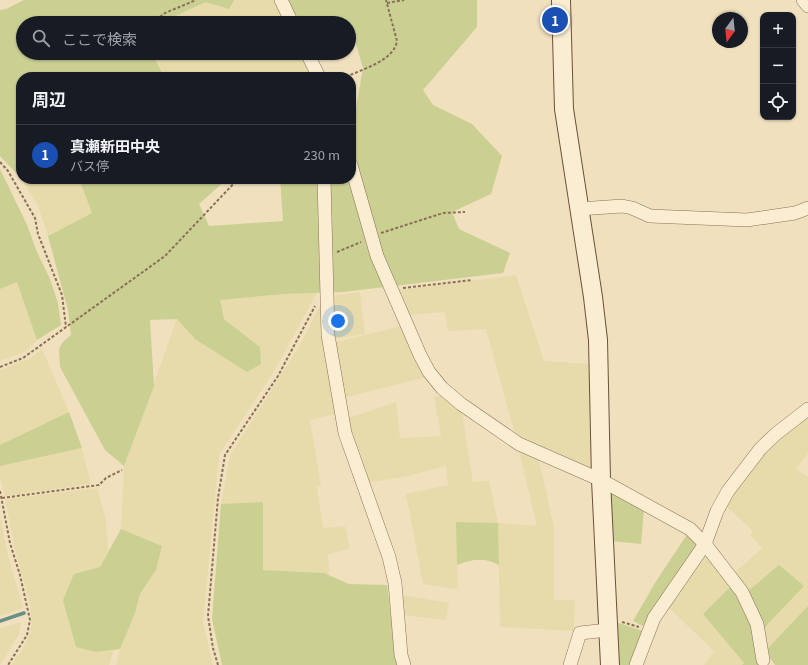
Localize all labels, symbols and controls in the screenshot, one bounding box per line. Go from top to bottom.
pin: 1 [542,5,568,35]
north arrow [712,12,748,48]
map controls [760,12,796,120]
button: + [760,12,796,48]
search box [16,16,356,60]
icon: search [30,27,52,49]
text: ここで検索 [62,28,137,49]
button: − [760,48,796,84]
button: locate [760,84,796,120]
text: 周辺 [32,86,66,111]
text: 真瀬新田中央 [70,135,160,156]
text: 1 [41,145,49,164]
text: 230 m [303,145,340,164]
text: バス停 [70,156,109,175]
your location [328,311,348,331]

